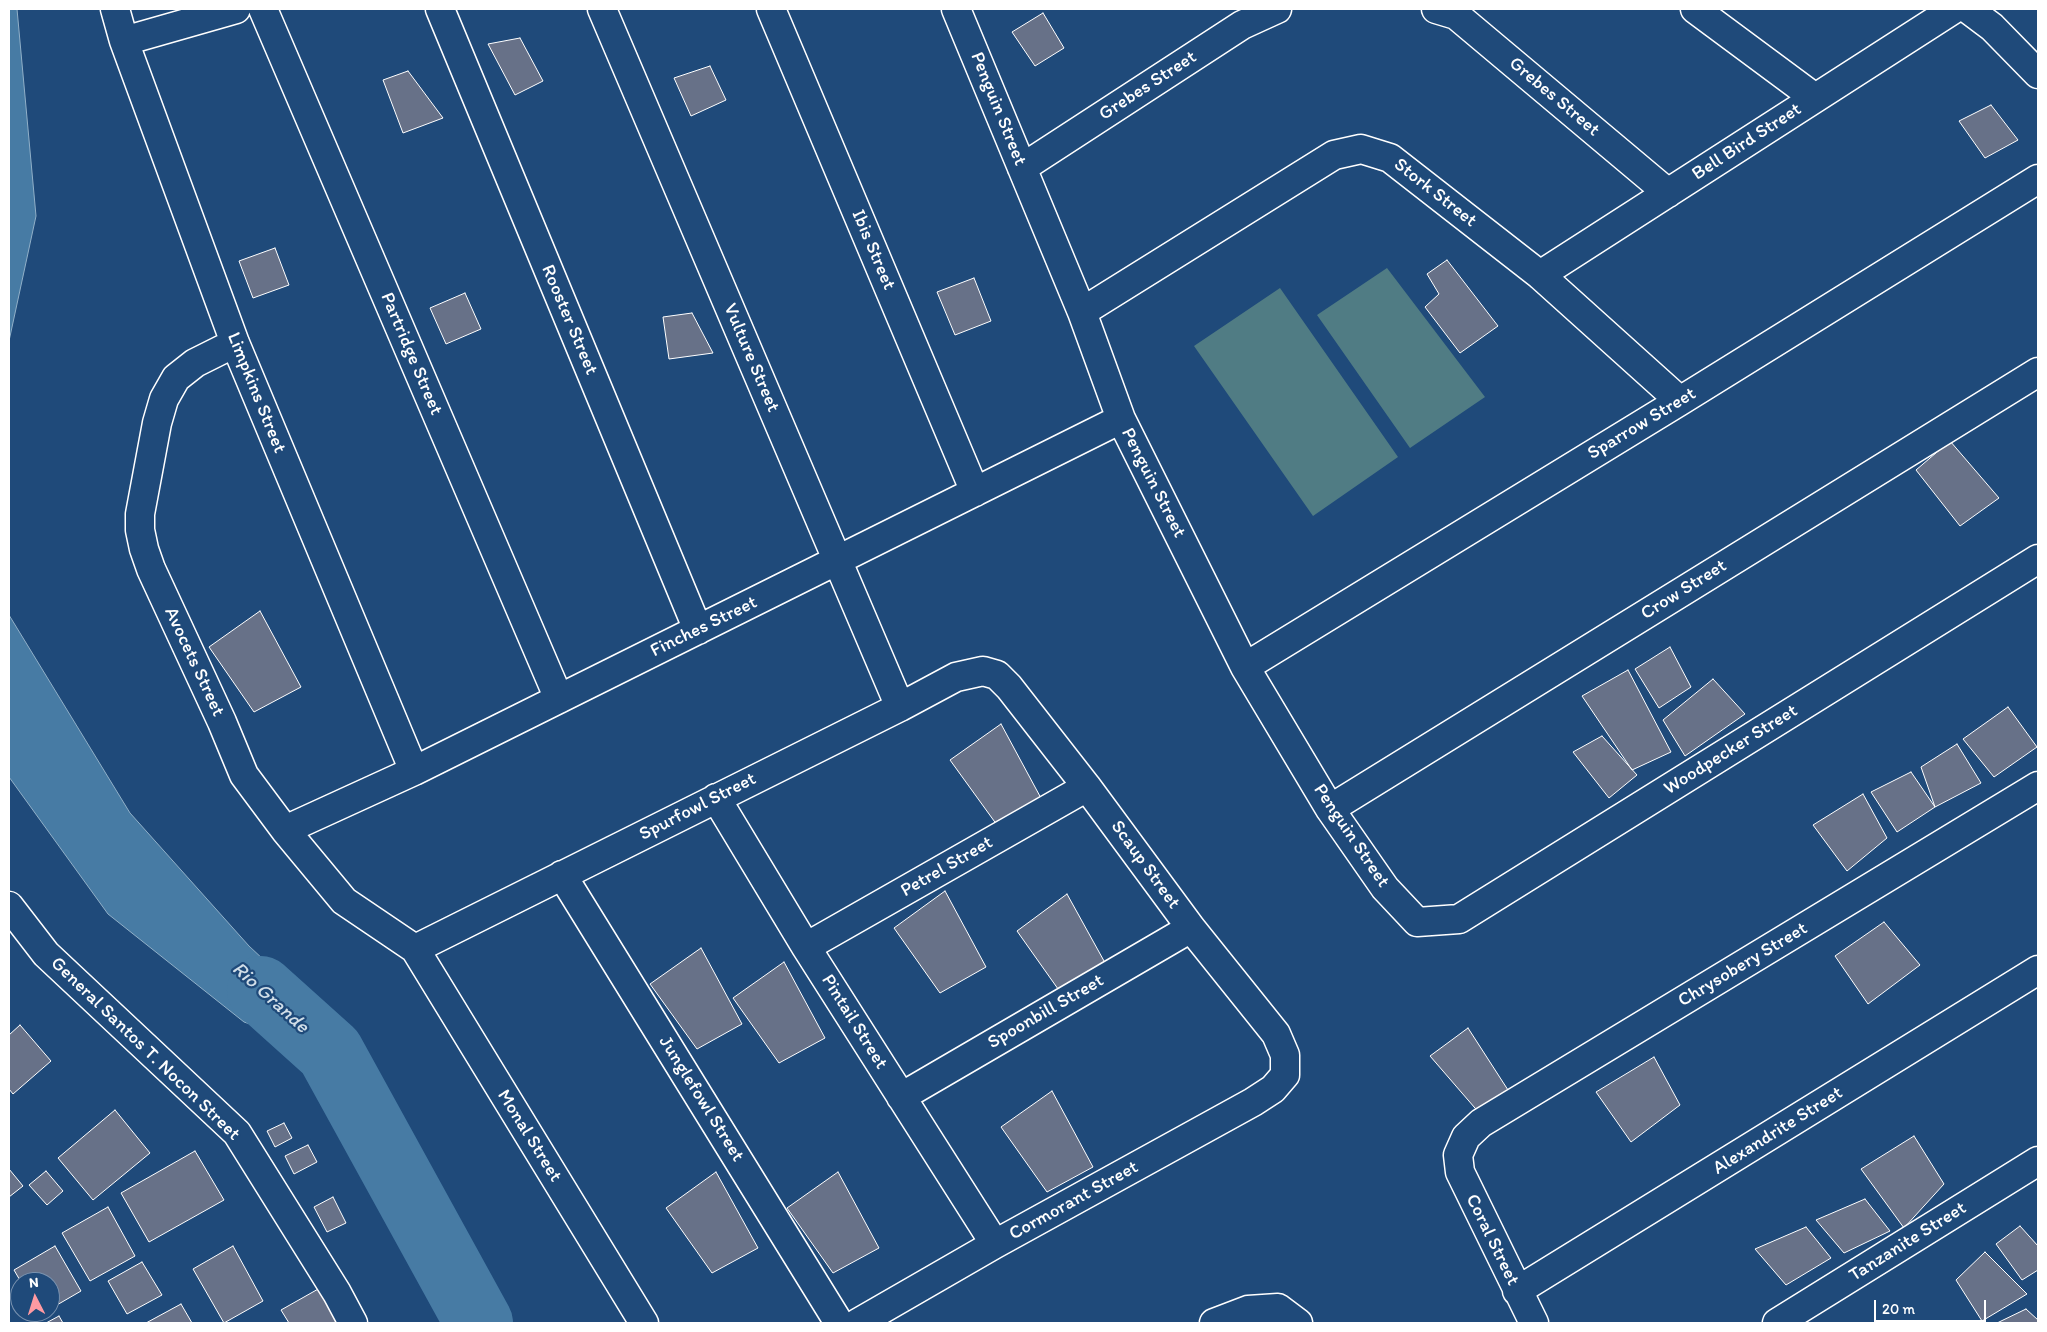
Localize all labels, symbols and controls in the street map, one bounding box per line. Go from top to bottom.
street label: Grebes Street [1095,46,1201,126]
street label: Penguin Street [965,49,1031,169]
street label: Grebes Street [1504,52,1604,142]
street label: Bell Bird Street [1688,98,1806,186]
street label: Stork Street [1389,154,1481,232]
street label: Ibis Street [846,207,900,293]
street label: Rooster Street [536,261,602,379]
street label: Partridge Street [375,289,447,419]
street label: Vulture Street [718,300,784,416]
street label: Limpkins Street [221,329,291,457]
street label: Sparrow Street [1584,383,1700,465]
street label: Penguin Street [1116,424,1190,542]
street label: Crow Street [1637,555,1731,625]
street label: Finches Street [647,591,761,663]
street label: Avocets Street [159,604,229,720]
street label: Woodpecker Street [1660,700,1802,800]
street label: Spurfowl Street [636,768,760,846]
street label: Penguin Street [1308,780,1394,892]
street label: Scaup Street [1105,816,1185,914]
street label: Petrel Street [897,831,997,903]
street label: Chrysobery Street [1674,917,1812,1013]
street label: General Santos T. Nocon Street [45,952,245,1146]
water label: Rio Grande [227,957,313,1039]
street label: Pintail Street [816,970,892,1074]
street label: Spoonbill Street [984,970,1108,1054]
street label: Junglefowl Street [653,1032,749,1166]
street label: Alexandrite Street [1709,1082,1847,1180]
street label: Monal Street [492,1086,566,1186]
street label: Cormorant Street [1005,1156,1143,1246]
street label: Coral Street [1460,1191,1524,1289]
street label: Tanzanite Street [1845,1197,1971,1287]
north arrow [10,1272,60,1322]
text: N [28,1274,39,1291]
scale bar [1877,1290,1990,1322]
text: 20 m [1882,1300,1915,1318]

